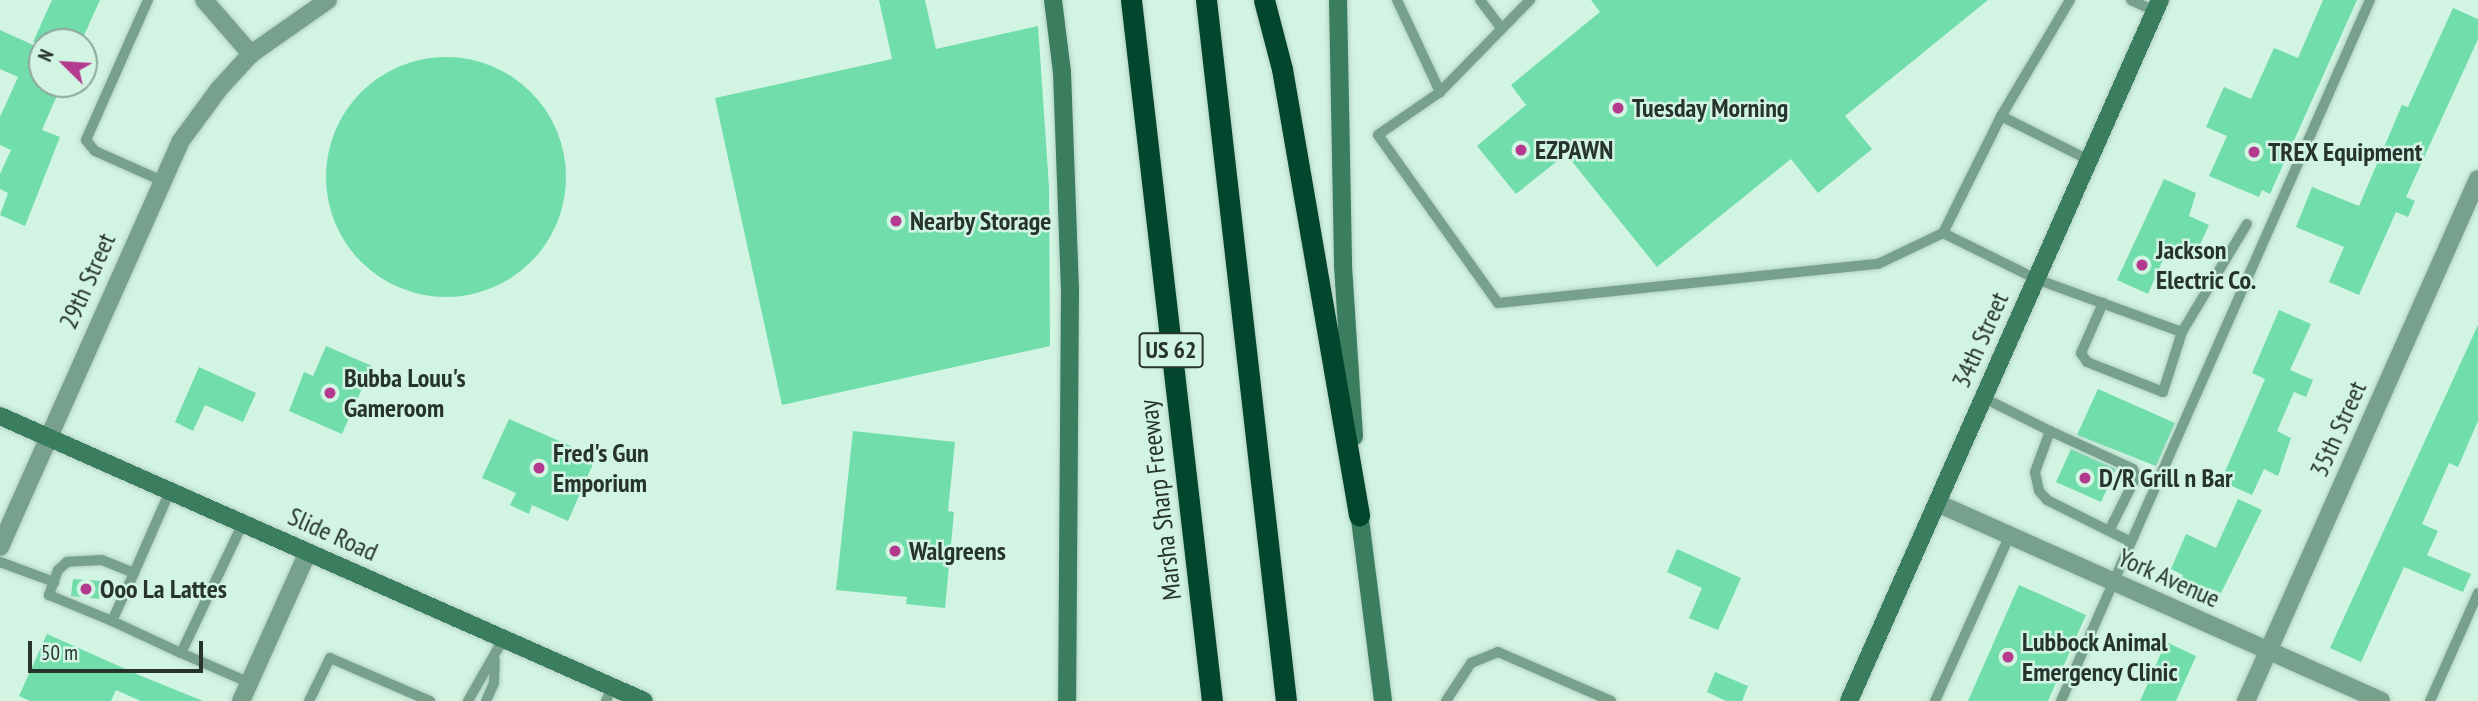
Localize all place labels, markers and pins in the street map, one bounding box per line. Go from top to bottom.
place label: Tuesday Morning [1632,92,1789,124]
marker: Tuesday Morning [1610,100,1626,116]
place label: EZPAWN [1535,134,1613,166]
place label: TREX Equipment [2268,136,2423,168]
marker: EZPAWN [1513,142,1529,158]
marker: TREX Equipment [2246,144,2262,160]
place label: Nearby Storage [910,205,1052,237]
marker: Nearby Storage [888,213,904,229]
place label: Jackson Electric Co. [2156,234,2257,296]
marker: Jackson Electric Co. [2134,257,2150,273]
place label: Bubba Louu's Gameroom [344,362,466,424]
marker: Bubba Louu's Gameroom [322,385,338,401]
place label: Fred's Gun Emporium [553,437,649,498]
marker: Fred's Gun Emporium [531,460,547,476]
place label: D/R Grill n Bar [2099,462,2233,494]
marker: D/R Grill n Bar [2077,470,2093,486]
place label: Walgreens [909,535,1006,567]
marker: Walgreens [887,543,903,559]
place label: Ooo La Lattes [100,573,227,605]
marker: Ooo La Lattes [78,581,94,597]
place label: Lubbock Animal Emergency Clinic [2022,626,2179,688]
marker: Lubbock Animal Emergency Clinic [2000,649,2016,665]

